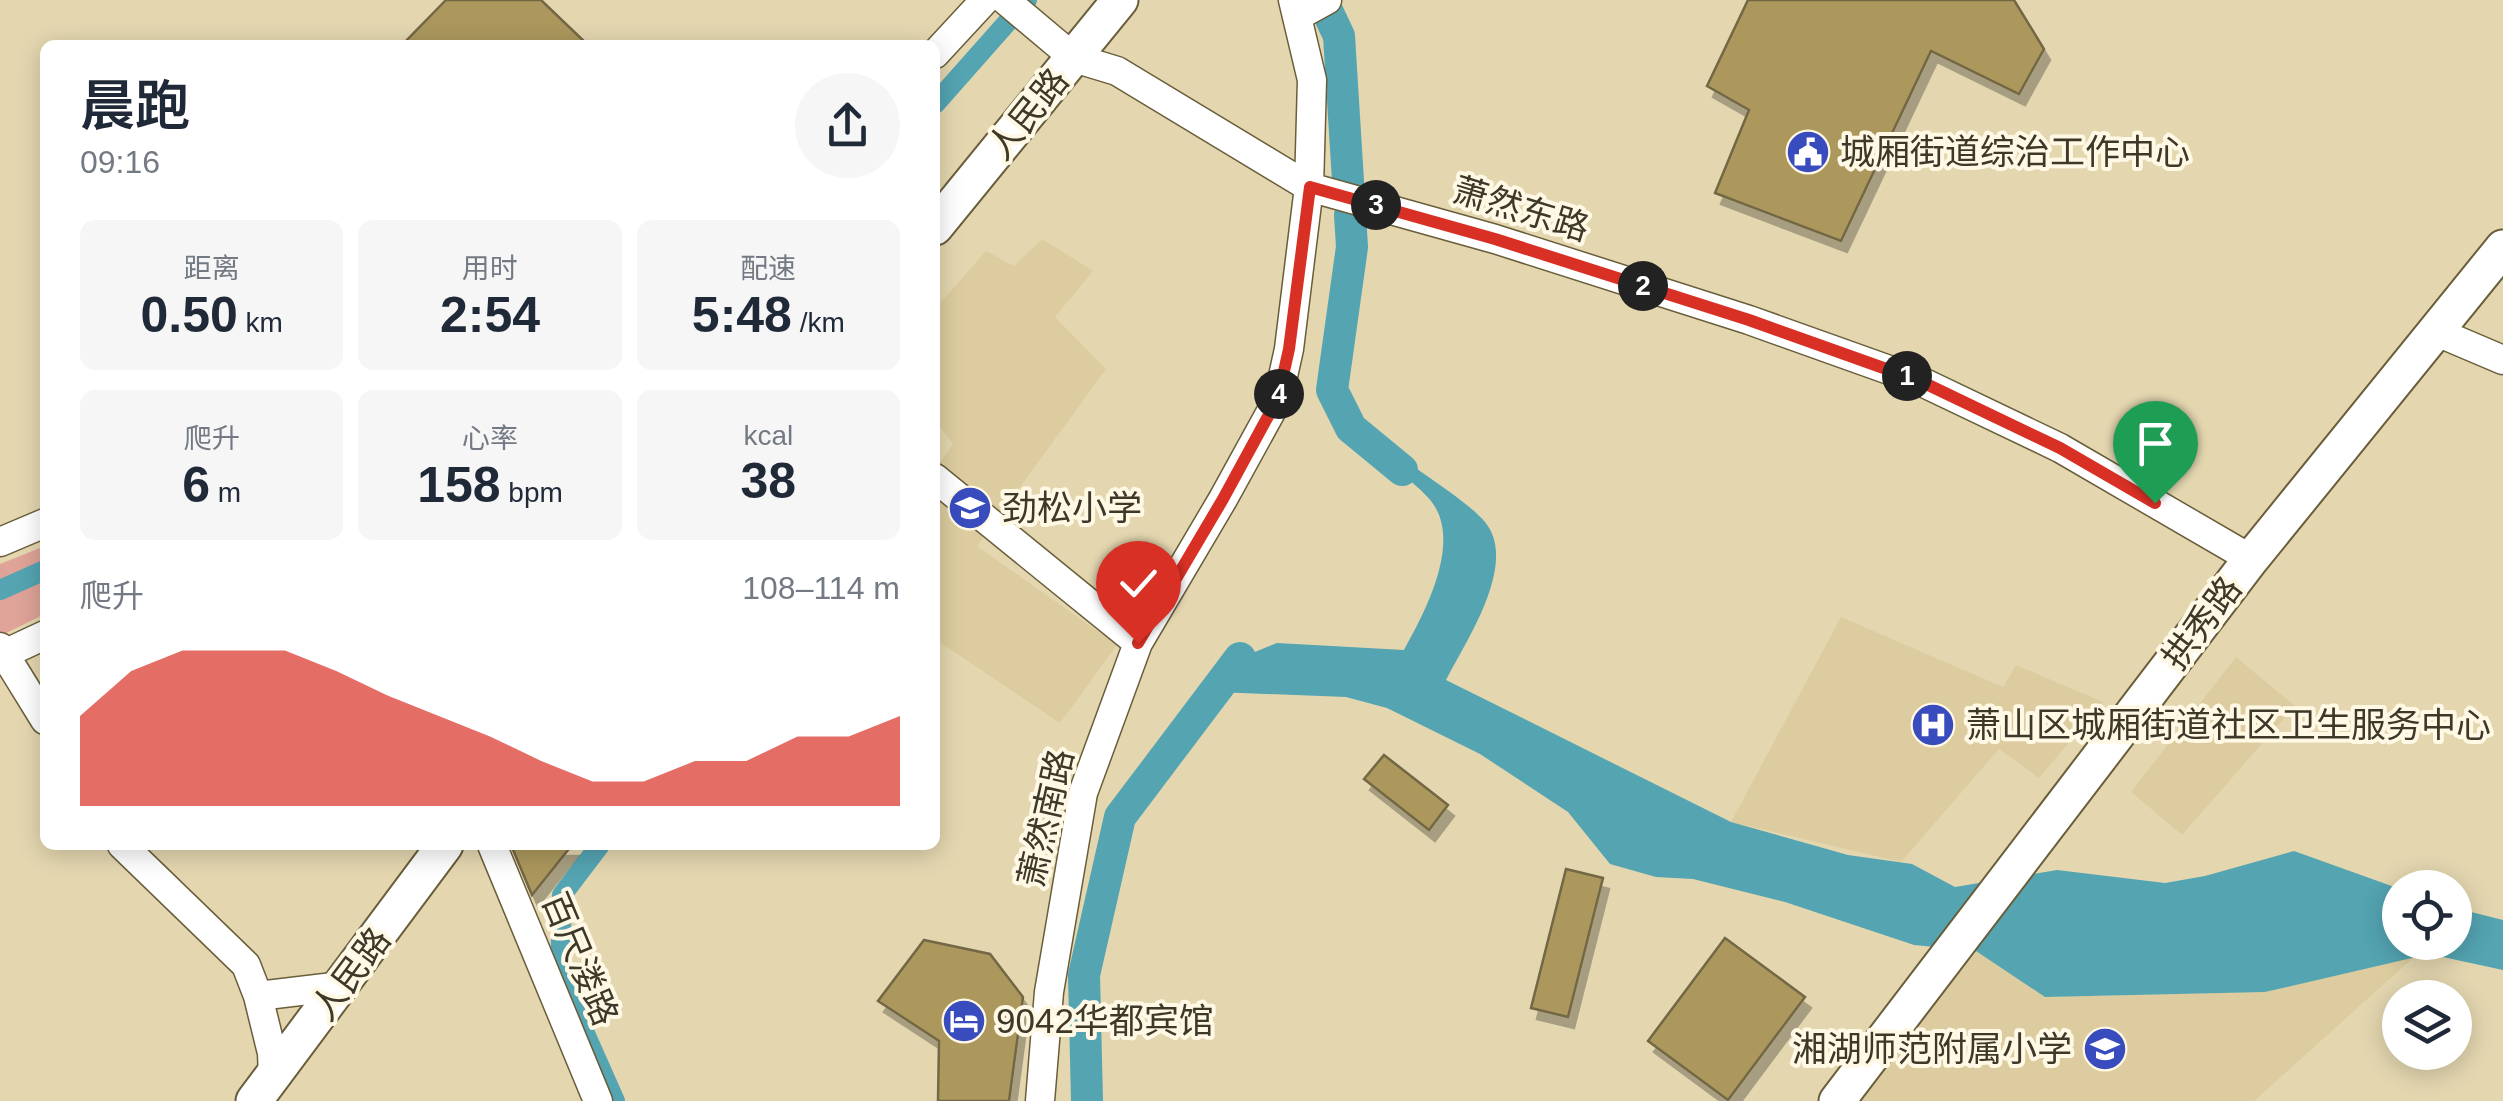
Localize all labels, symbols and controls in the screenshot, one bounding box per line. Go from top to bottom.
street label: 人民路 [979,61,1076,167]
button: share [795,73,900,178]
text: 晨跑 [80,75,190,137]
public building icon: 城厢街道综治工作中心 [1785,129,1831,175]
place label: 城厢街道综治工作中心 [1840,132,2190,171]
text: 09:16 [80,144,160,180]
street label: 萧然东路 [1448,169,1594,248]
pin: 3 [1351,180,1401,230]
text: 3 [1368,189,1384,220]
text: 距离 [184,253,240,284]
text: 用时 [462,253,518,284]
text: 配速 [740,253,796,284]
pin: 2 [1618,261,1668,311]
text: 2 [1635,270,1651,301]
text: 0.50 [140,287,238,343]
text: 2:54 [440,287,540,343]
text: 5:48 [692,287,792,343]
text: km [238,307,283,338]
text: /km [792,307,845,338]
pin: 1 [1882,351,1932,401]
text: 1 [1899,360,1915,391]
pin: 4 [1254,369,1304,419]
text: 4 [1271,378,1287,409]
pin [2113,401,2198,504]
icon: arrive [2128,416,2183,471]
text: kcal [743,420,793,451]
text: 爬升 [184,423,240,454]
text: 心率 [462,423,518,454]
text: 38 [741,453,796,509]
text: 6 [182,457,210,513]
text: 158 [417,457,501,513]
text: m [210,477,241,508]
text: bpm [501,477,563,508]
school or university icon: 劲松小学 [947,485,993,531]
place label: 劲松小学 [1002,488,1142,527]
pin [1096,541,1181,644]
icon: check [1111,556,1166,611]
street label: 拱秀路 [2154,569,2249,676]
text: 108–114 m [742,570,900,606]
text: 爬升 [80,578,144,614]
hospital icon: 萧山区城厢街道社区卫生服务中心 [1910,702,1956,748]
place label: 萧山区城厢街道社区卫生服务中心 [1966,705,2491,744]
street label: 萧然南路 [1011,745,1080,890]
map controls [2382,870,2472,1070]
button: locate [2382,870,2472,960]
street label: 百尺溇路 [535,887,626,1031]
street label: 人民路 [303,920,398,1027]
button: layers [2382,980,2472,1070]
hotel icon: 9042华都宾馆 [941,998,987,1044]
place label: 9042华都宾馆 [996,1001,1214,1040]
school or university icon: 湘湖师范附属小学 [2082,1026,2128,1072]
place label: 湘湖师范附属小学 [1792,1029,2072,1068]

